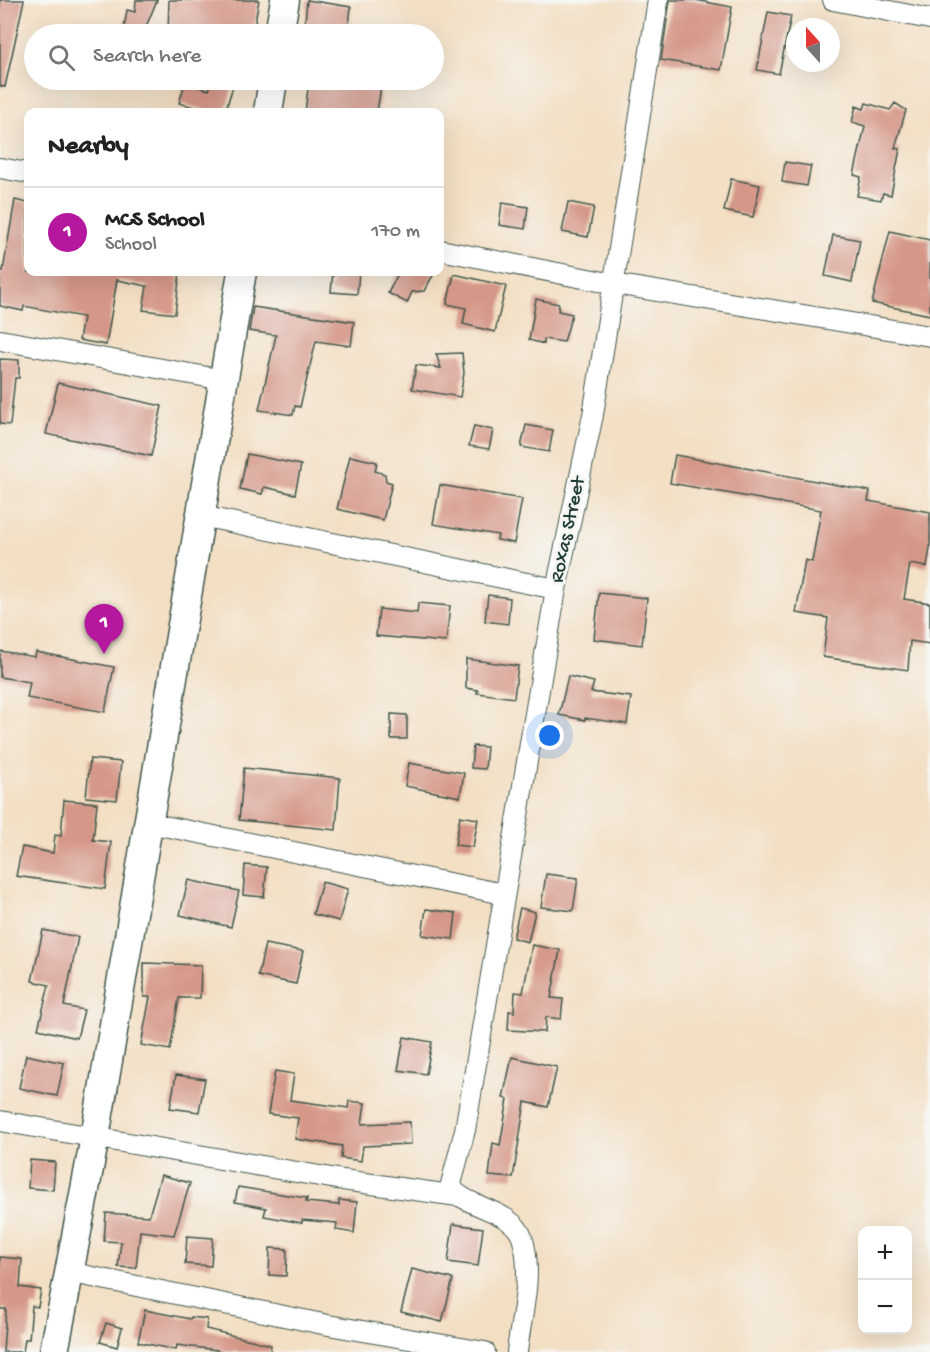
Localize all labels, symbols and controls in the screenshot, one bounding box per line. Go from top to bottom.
north arrow [786,18,840,72]
search box [24,24,444,90]
icon: search [45,41,78,74]
text: Search here [93,44,201,70]
text: Nearby [48,132,129,163]
text: MCS School [105,208,205,234]
text: 1 [63,221,72,244]
text: 170 m [371,221,420,244]
text: School [105,234,157,257]
street label: Roxas Street [547,473,592,585]
pin: 1 [84,604,124,654]
your location [535,721,564,750]
map controls [858,1226,912,1334]
button: + [858,1226,912,1280]
button: − [858,1280,912,1334]

